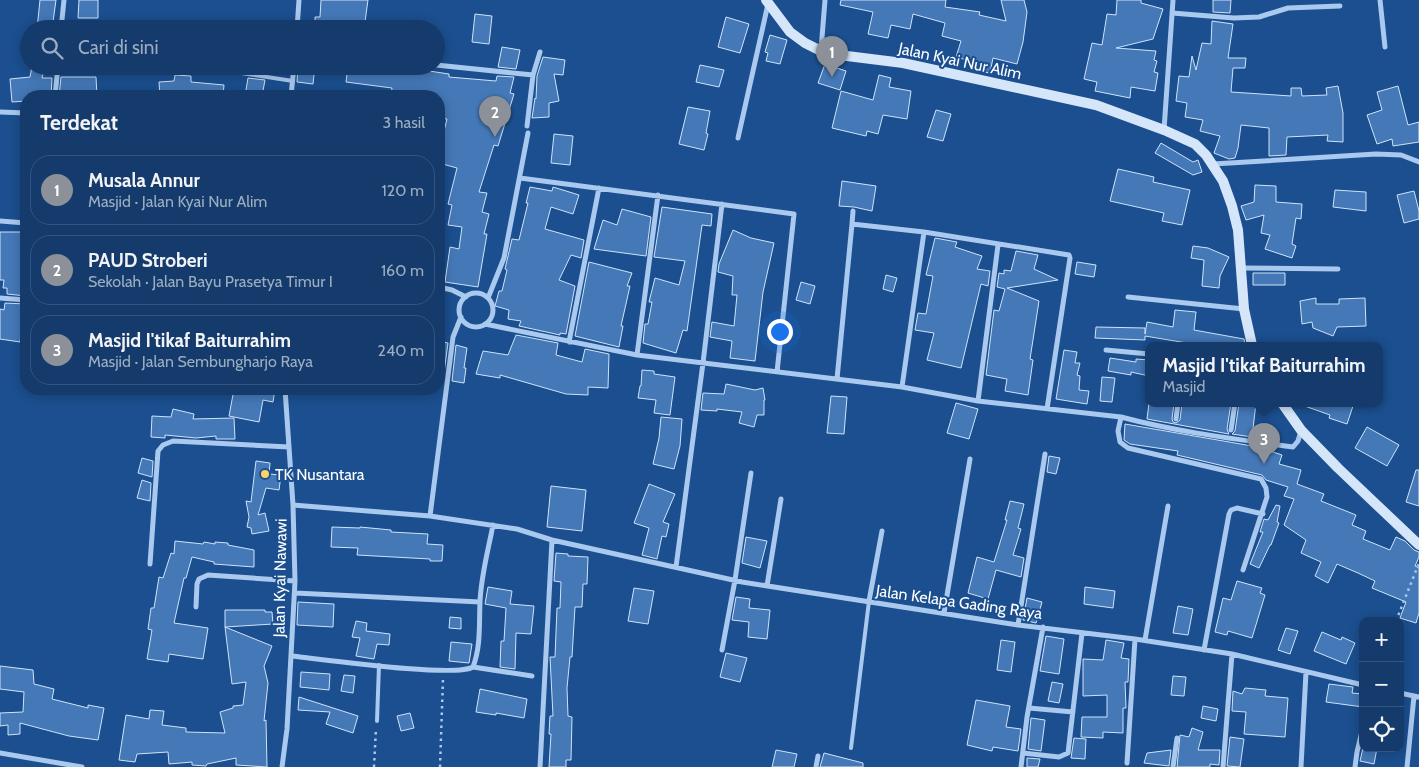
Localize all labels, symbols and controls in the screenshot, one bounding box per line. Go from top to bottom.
search box [20,20,445,75]
icon: search [38,34,66,62]
text: Cari di sini [78,36,159,59]
pin: 1 [816,36,848,77]
street label: Jalan Kyai Nur Alim [896,38,1023,83]
pin: 2 [479,96,511,137]
text: Terdekat [40,110,118,135]
text: 3 hasil [383,113,425,132]
text: Musala Annur [88,169,200,192]
text: 1 [54,181,60,200]
text: 120 m [382,181,424,200]
text: Masjid · Jalan Kyai Nur Alim [88,192,267,211]
text: PAUD Stroberi [88,249,207,272]
text: 2 [53,261,61,280]
text: 160 m [381,261,424,280]
text: Sekolah · Jalan Bayu Prasetya Timur I [88,272,333,291]
your location [767,319,793,345]
text: Masjid I'tikaf Baiturrahim [88,329,291,352]
text: 3 [53,341,61,360]
text: 240 m [378,341,424,360]
popup [1145,342,1383,407]
text: Masjid · Jalan Sembungharjo Raya [88,352,313,371]
text: Masjid I'tikaf Baiturrahim [1163,354,1365,377]
text: Masjid [1163,377,1205,396]
pin: 3 [1248,423,1280,464]
place label: TK Nusantara [275,465,365,484]
marker: TK Nusantara [259,468,271,480]
street label: Jalan Kyai Nawawi [269,518,291,639]
street label: Jalan Kelapa Gading Raya [874,581,1044,623]
map controls [1359,617,1404,752]
button: + [1359,617,1404,662]
button: − [1359,662,1404,707]
button: locate [1359,707,1404,752]

